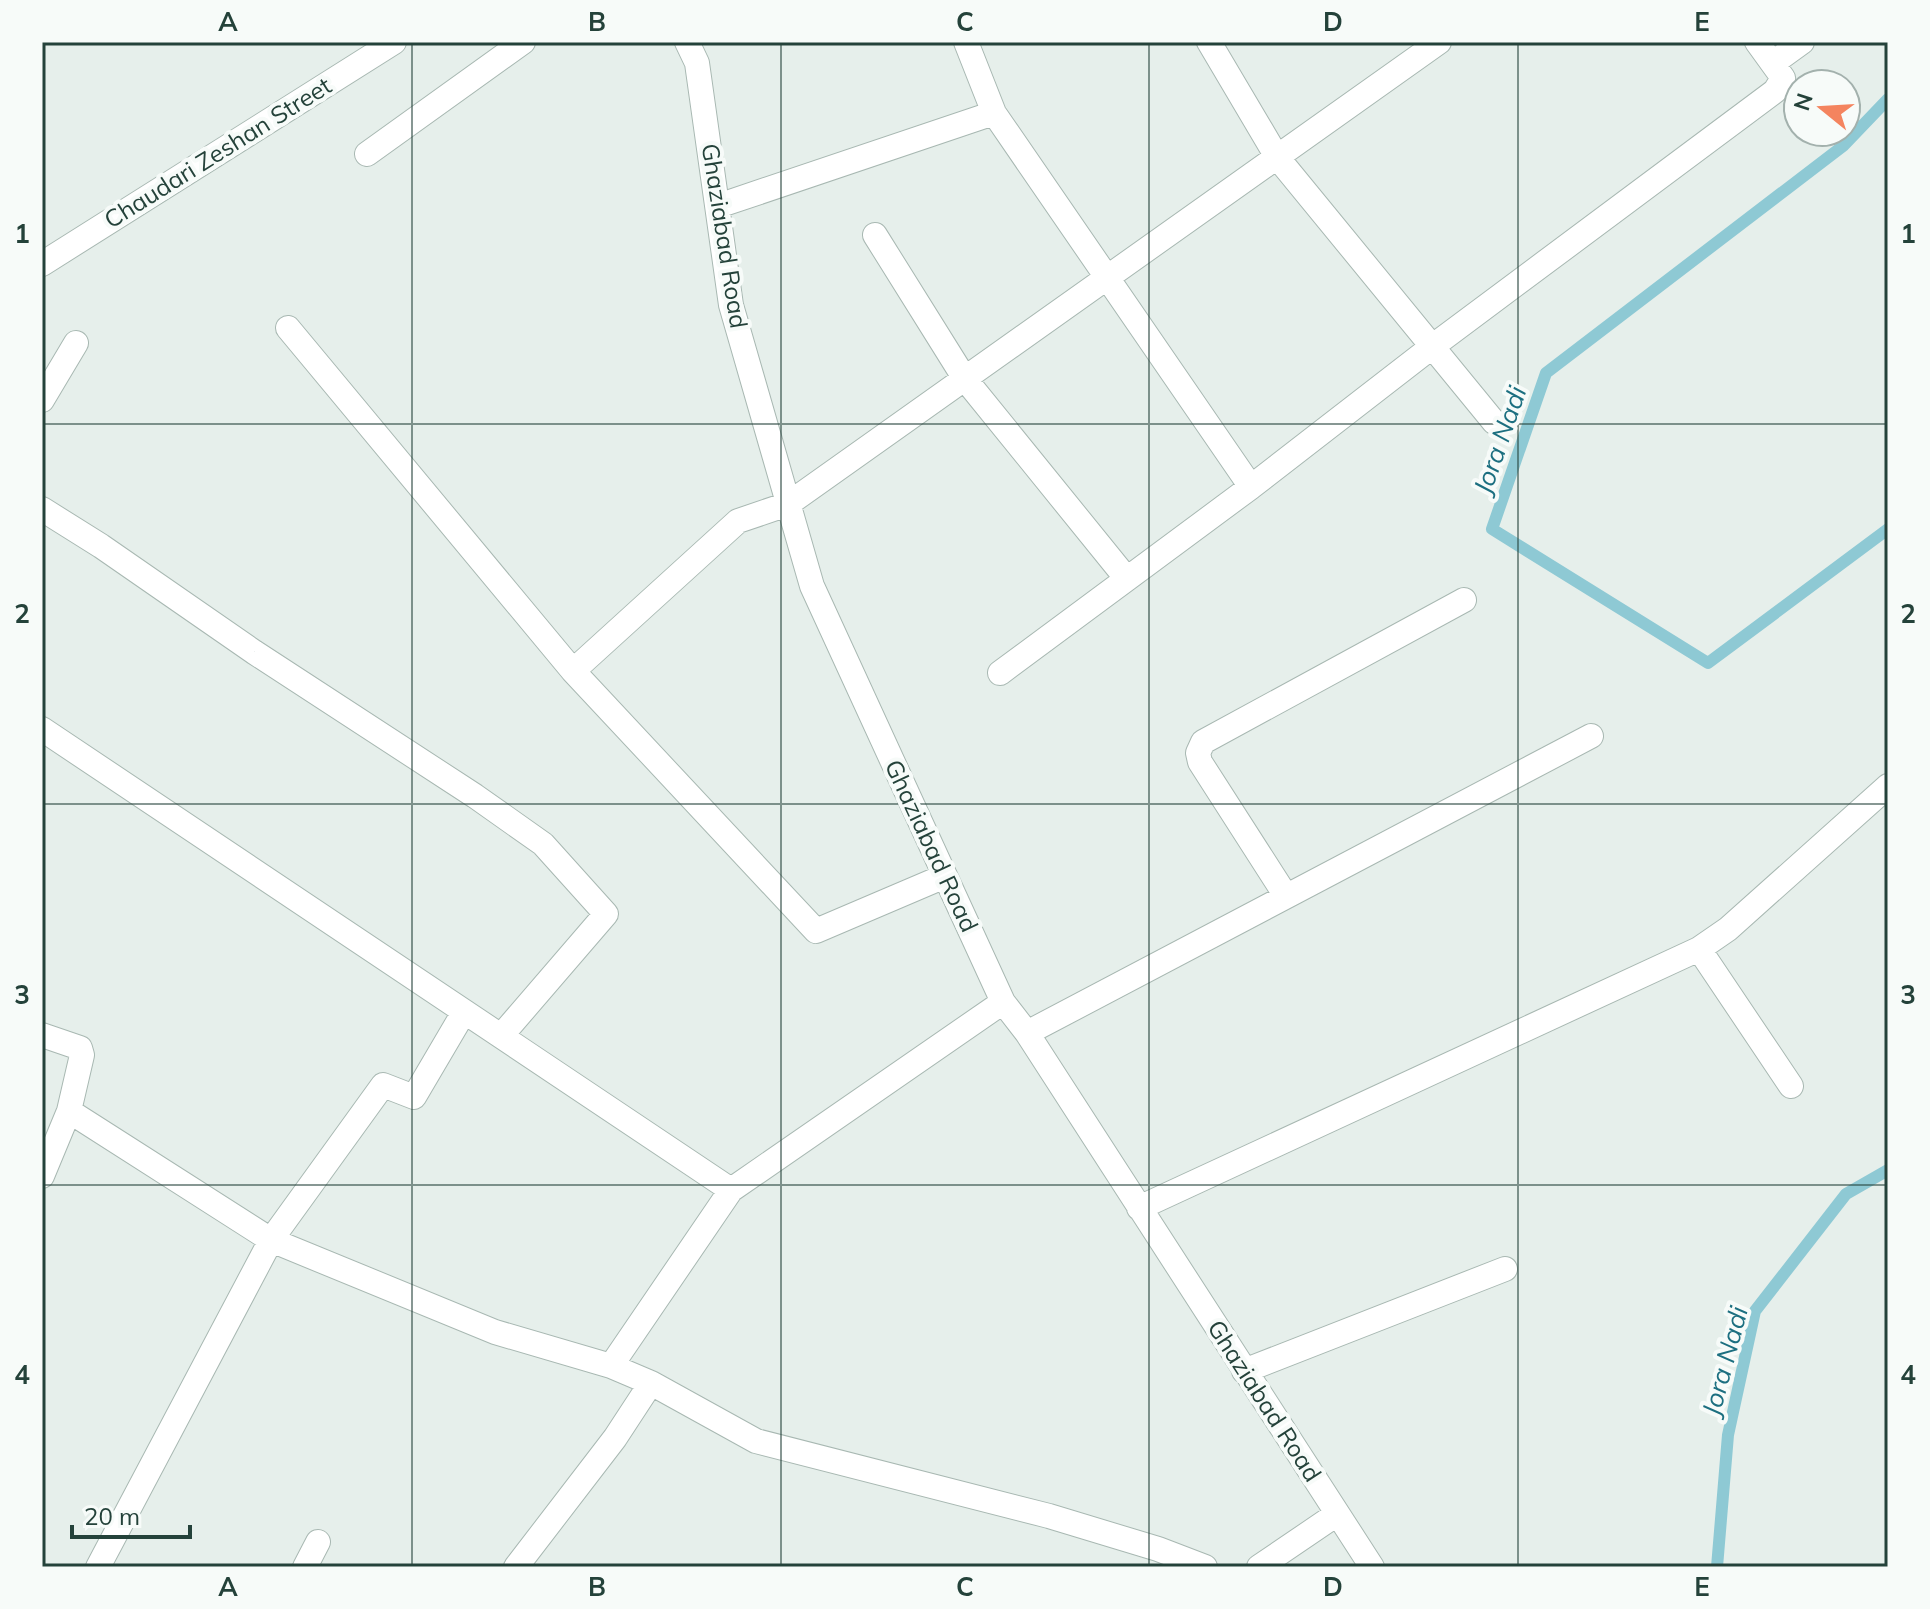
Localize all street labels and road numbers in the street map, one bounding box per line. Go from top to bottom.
street label: Chaudari Zeshan Street [98,70,337,234]
street label: Ghaziabad Road [696,141,754,330]
street label: Ghaziabad Road [879,755,985,937]
street label: Ghaziabad Road [1201,1314,1328,1487]

